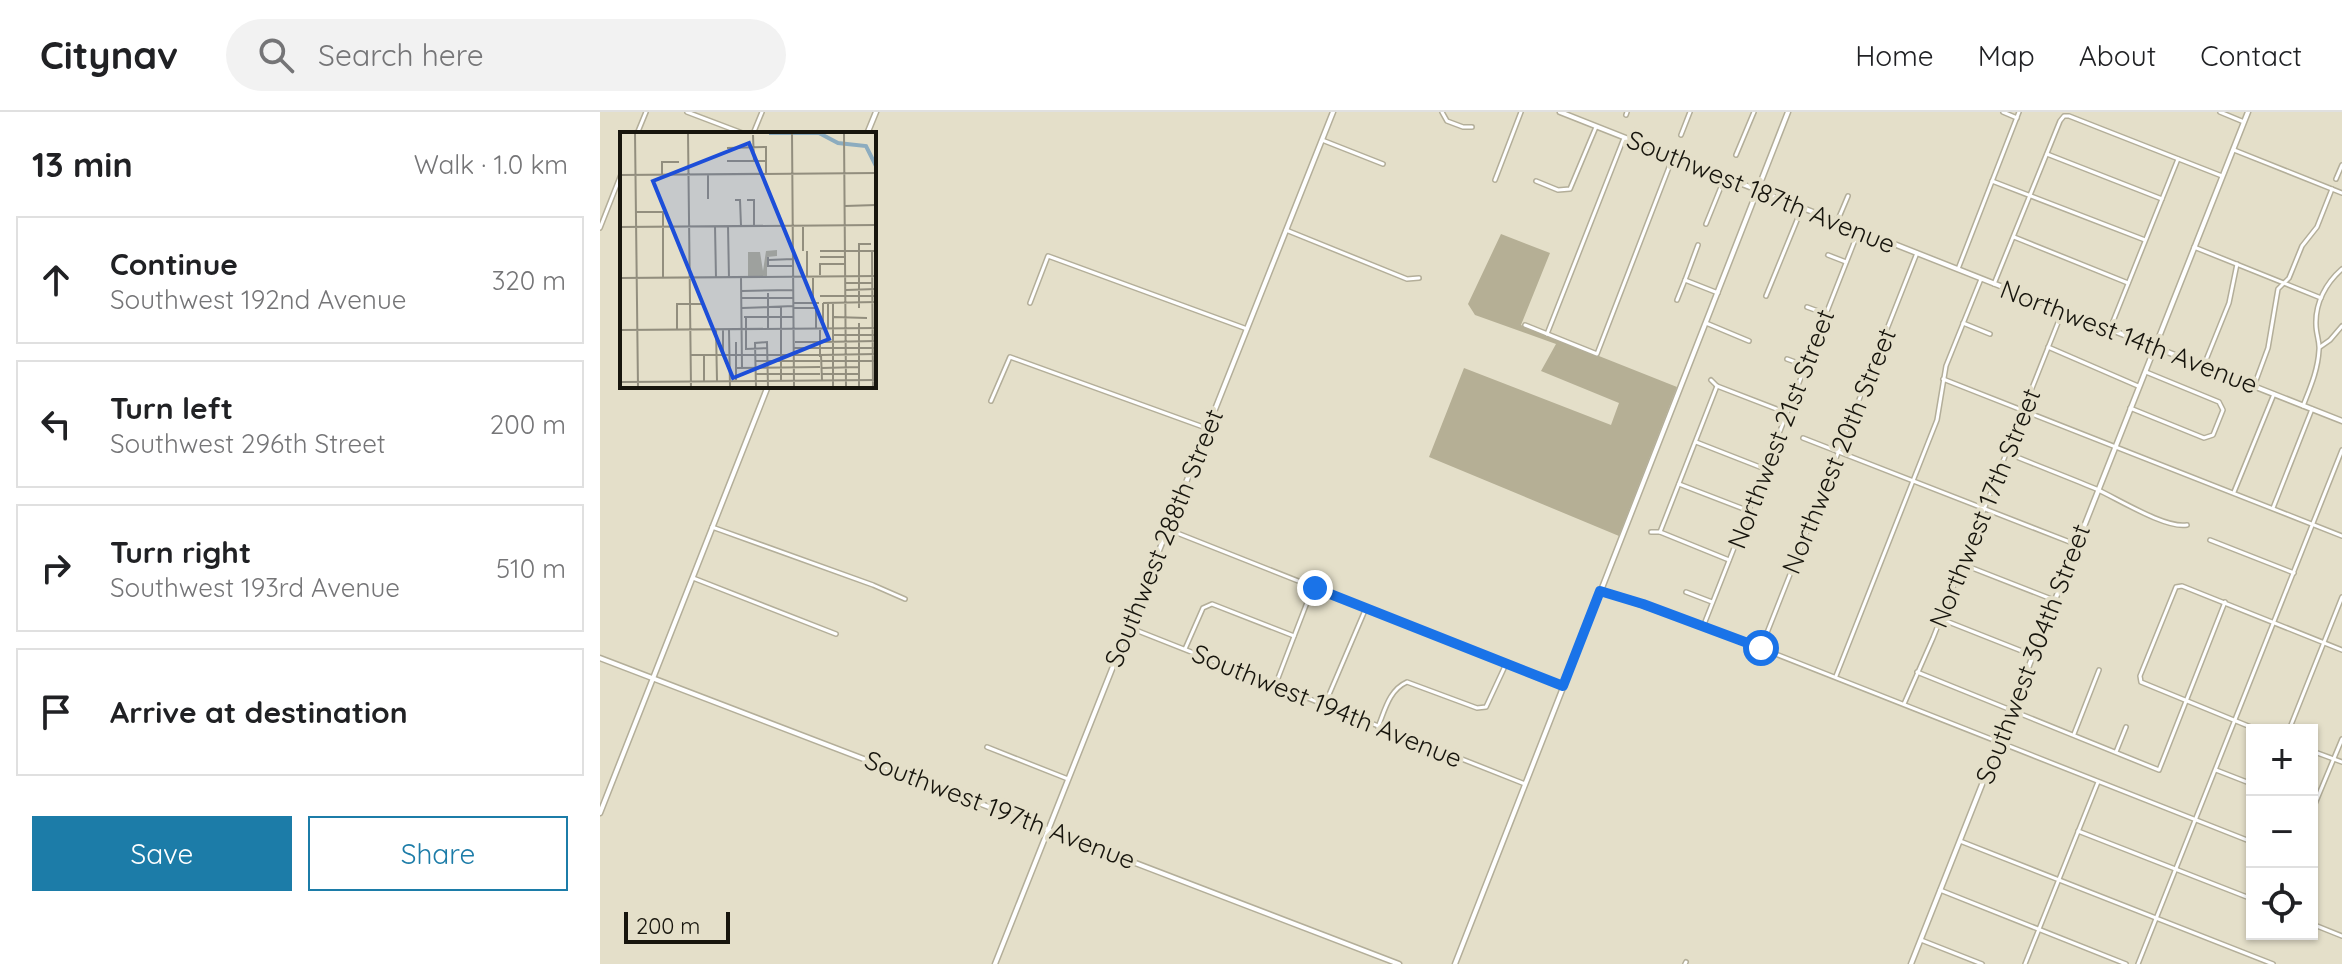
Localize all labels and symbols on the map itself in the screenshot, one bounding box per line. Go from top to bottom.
street label: Southwest 187th Avenue [1622,123,1900,261]
inset map [620,132,876,388]
street label: Northwest 14th Avenue [1996,272,2263,401]
street label: Northwest 21st Street [1720,304,1841,553]
street label: Northwest 20th Street [1774,323,1903,579]
street label: Northwest 17th Street [1921,383,2048,632]
street label: Southwest 288th Street [1097,404,1230,672]
street label: Southwest 304th Street [1968,519,2097,788]
route end [1297,570,1333,606]
route start [1743,630,1779,666]
street label: Southwest 194th Avenue [1187,636,1467,775]
street label: Southwest 197th Avenue [860,743,1140,876]
scale bar [624,908,730,944]

